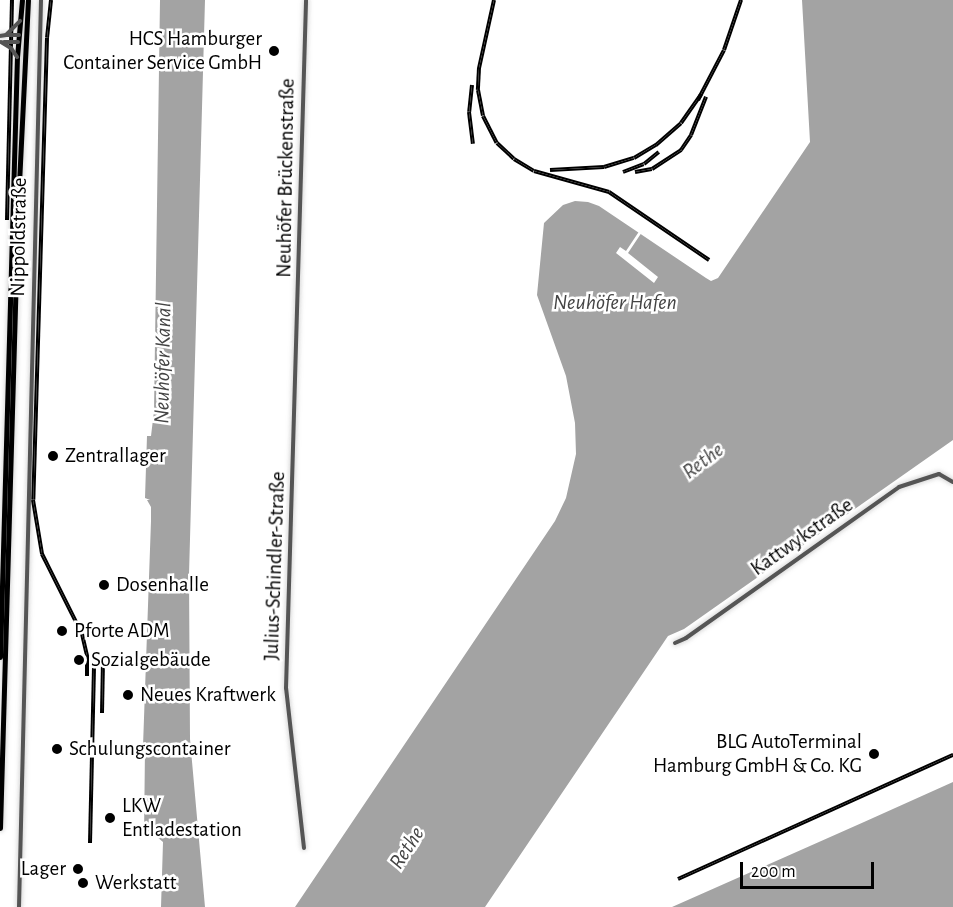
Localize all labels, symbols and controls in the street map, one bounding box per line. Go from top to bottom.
place label: HCS Hamburger Container Service GmbH [63,26,262,76]
marker: HCS Hamburger Container Service GmbH [267,44,281,58]
street label: Neuhöfer Brückenstraße [272,78,300,278]
street label: Nippoldstraße [5,177,33,297]
water label: Neuhöfer Hafen [553,290,677,316]
water label: Neuhöfer Kanal [149,302,177,424]
water label: Rethe [677,437,729,485]
place label: Zentrallager [65,443,166,469]
marker: Zentrallager [46,449,60,463]
street label: Julius-Schindler-Straße [259,471,291,661]
street label: Kattwykstraße [746,493,858,581]
place label: Dosenhalle [116,572,209,598]
marker: Dosenhalle [97,578,111,592]
place label: Pforte ADM [74,618,170,644]
marker: Pforte ADM [55,624,69,638]
place label: Sozialgebäude [91,647,211,673]
marker: Sozialgebäude [72,653,86,667]
place label: Neues Kraftwerk [140,682,276,708]
marker: Neues Kraftwerk [121,688,135,702]
place label: BLG AutoTerminal Hamburg GmbH & Co. KG [653,729,862,779]
place label: Schulungscontainer [69,736,231,762]
marker: Schulungscontainer [50,742,64,756]
marker: BLG AutoTerminal Hamburg GmbH & Co. KG [867,747,881,761]
place label: LKW Entladestation [122,793,242,843]
marker: LKW Entladestation [103,811,117,825]
water label: Rethe [384,822,430,874]
scale bar [743,850,876,888]
place label: Lager [21,856,66,882]
marker: Lager [71,862,85,876]
text: 200 m [751,863,796,881]
place label: Werkstatt [95,870,176,896]
marker: Werkstatt [76,876,90,890]

